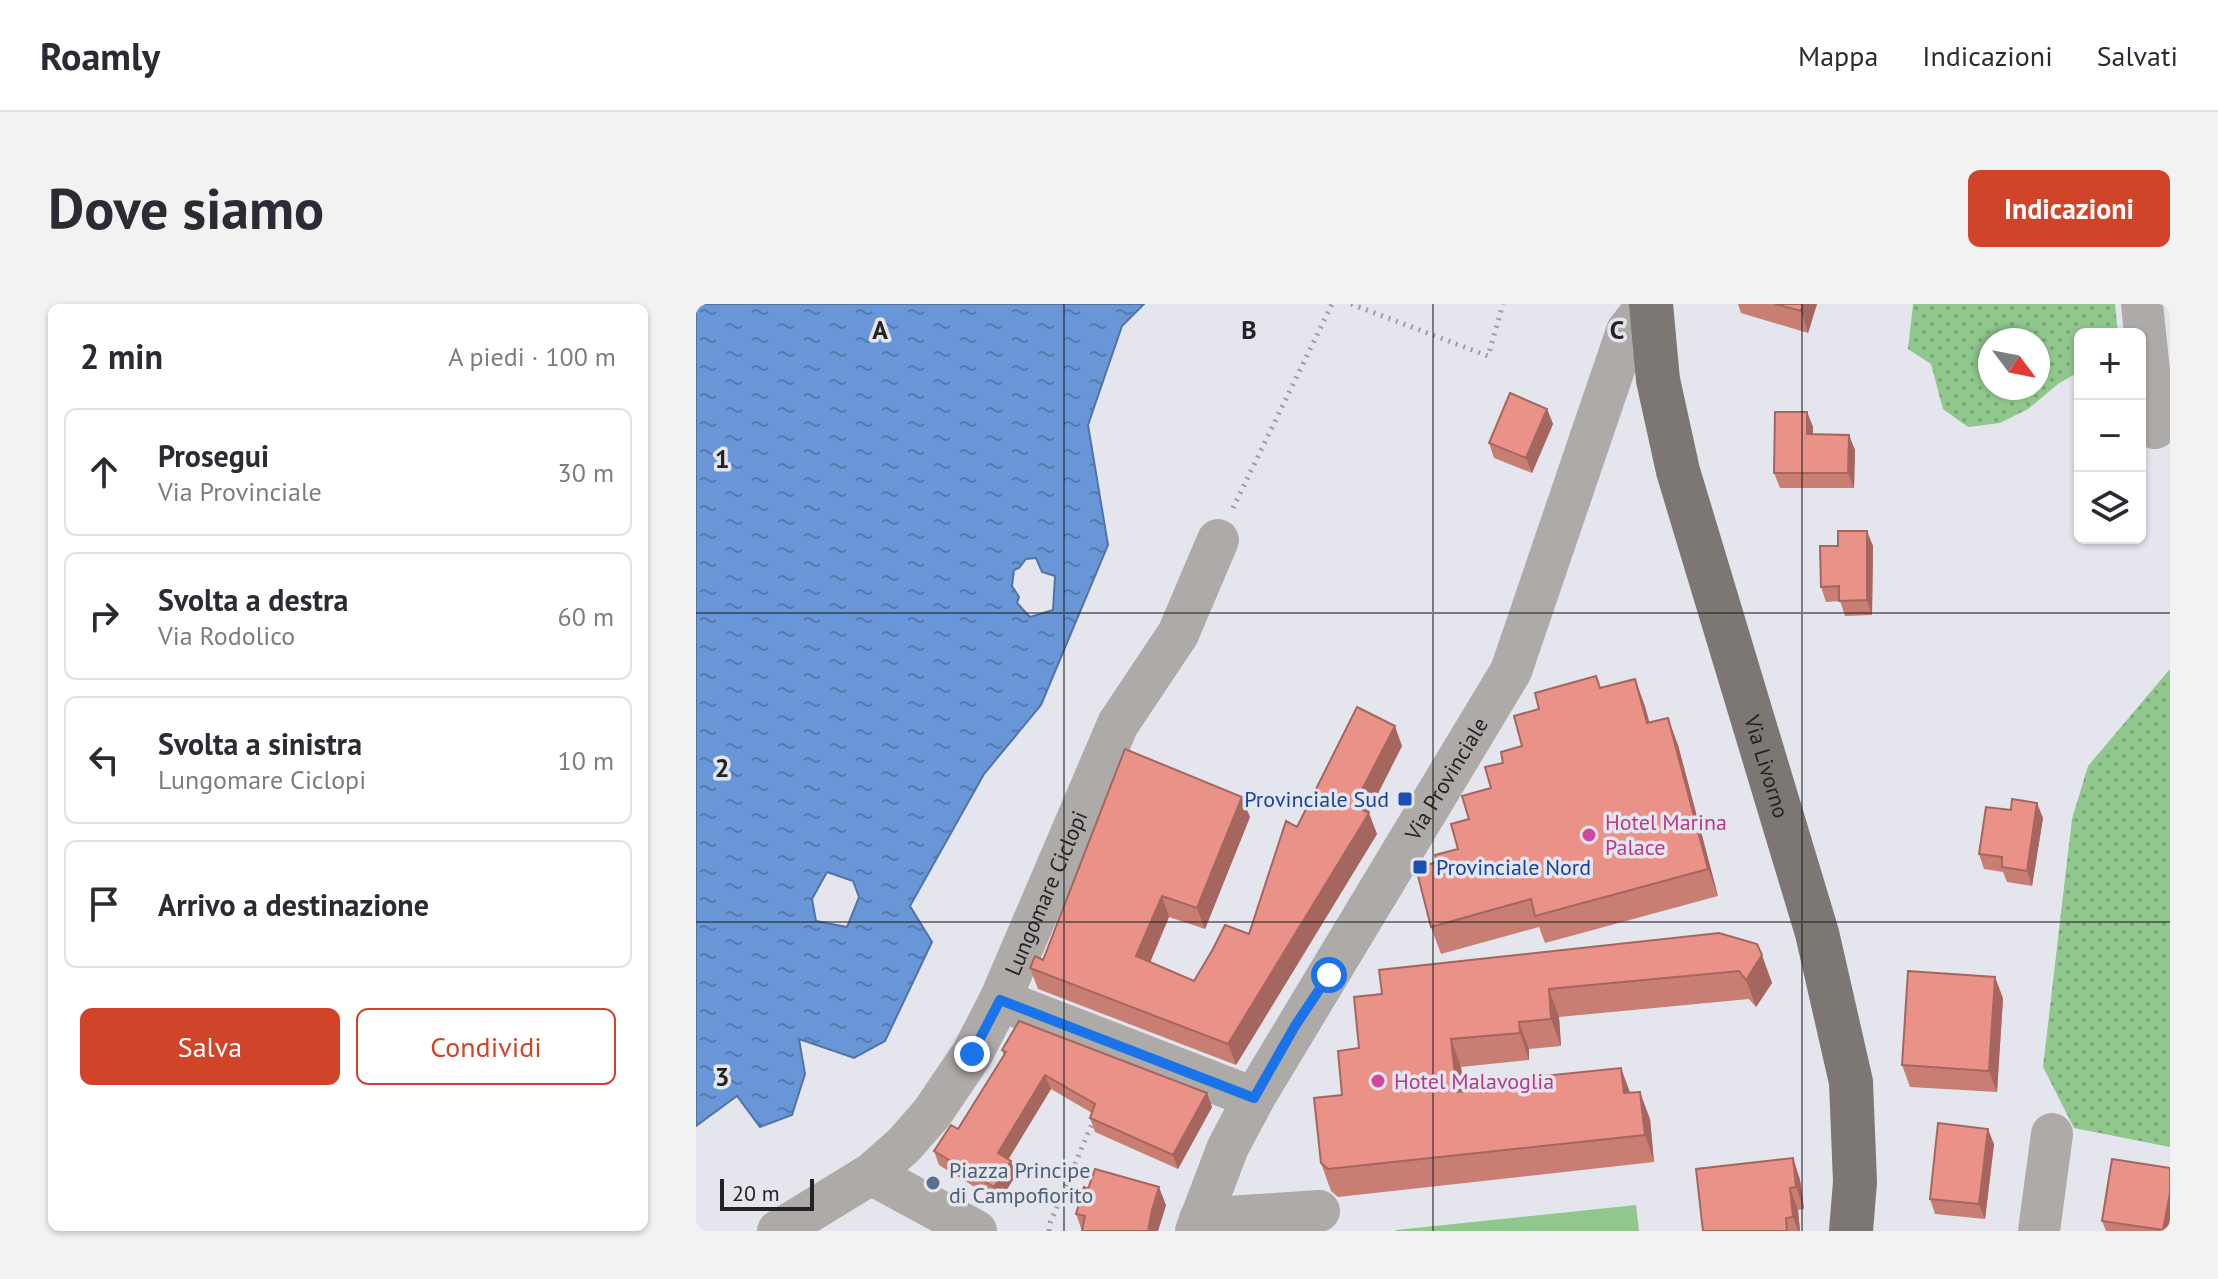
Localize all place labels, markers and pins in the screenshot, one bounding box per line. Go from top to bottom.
place label: Provinciale Sud [1244,785,1389,813]
marker: Provinciale Sud [1396,790,1414,808]
place label: Hotel Marina Palace [1605,808,1727,861]
marker: Hotel Marina Palace [1580,826,1598,844]
place label: Provinciale Nord [1436,853,1591,881]
marker: Provinciale Nord [1411,858,1429,876]
place label: Hotel Malavoglia [1394,1067,1554,1095]
marker: Hotel Malavoglia [1369,1072,1387,1090]
place label: Piazza Principe di Campofiorito [949,1156,1093,1209]
marker: Piazza Principe di Campofiorito [924,1174,942,1192]

